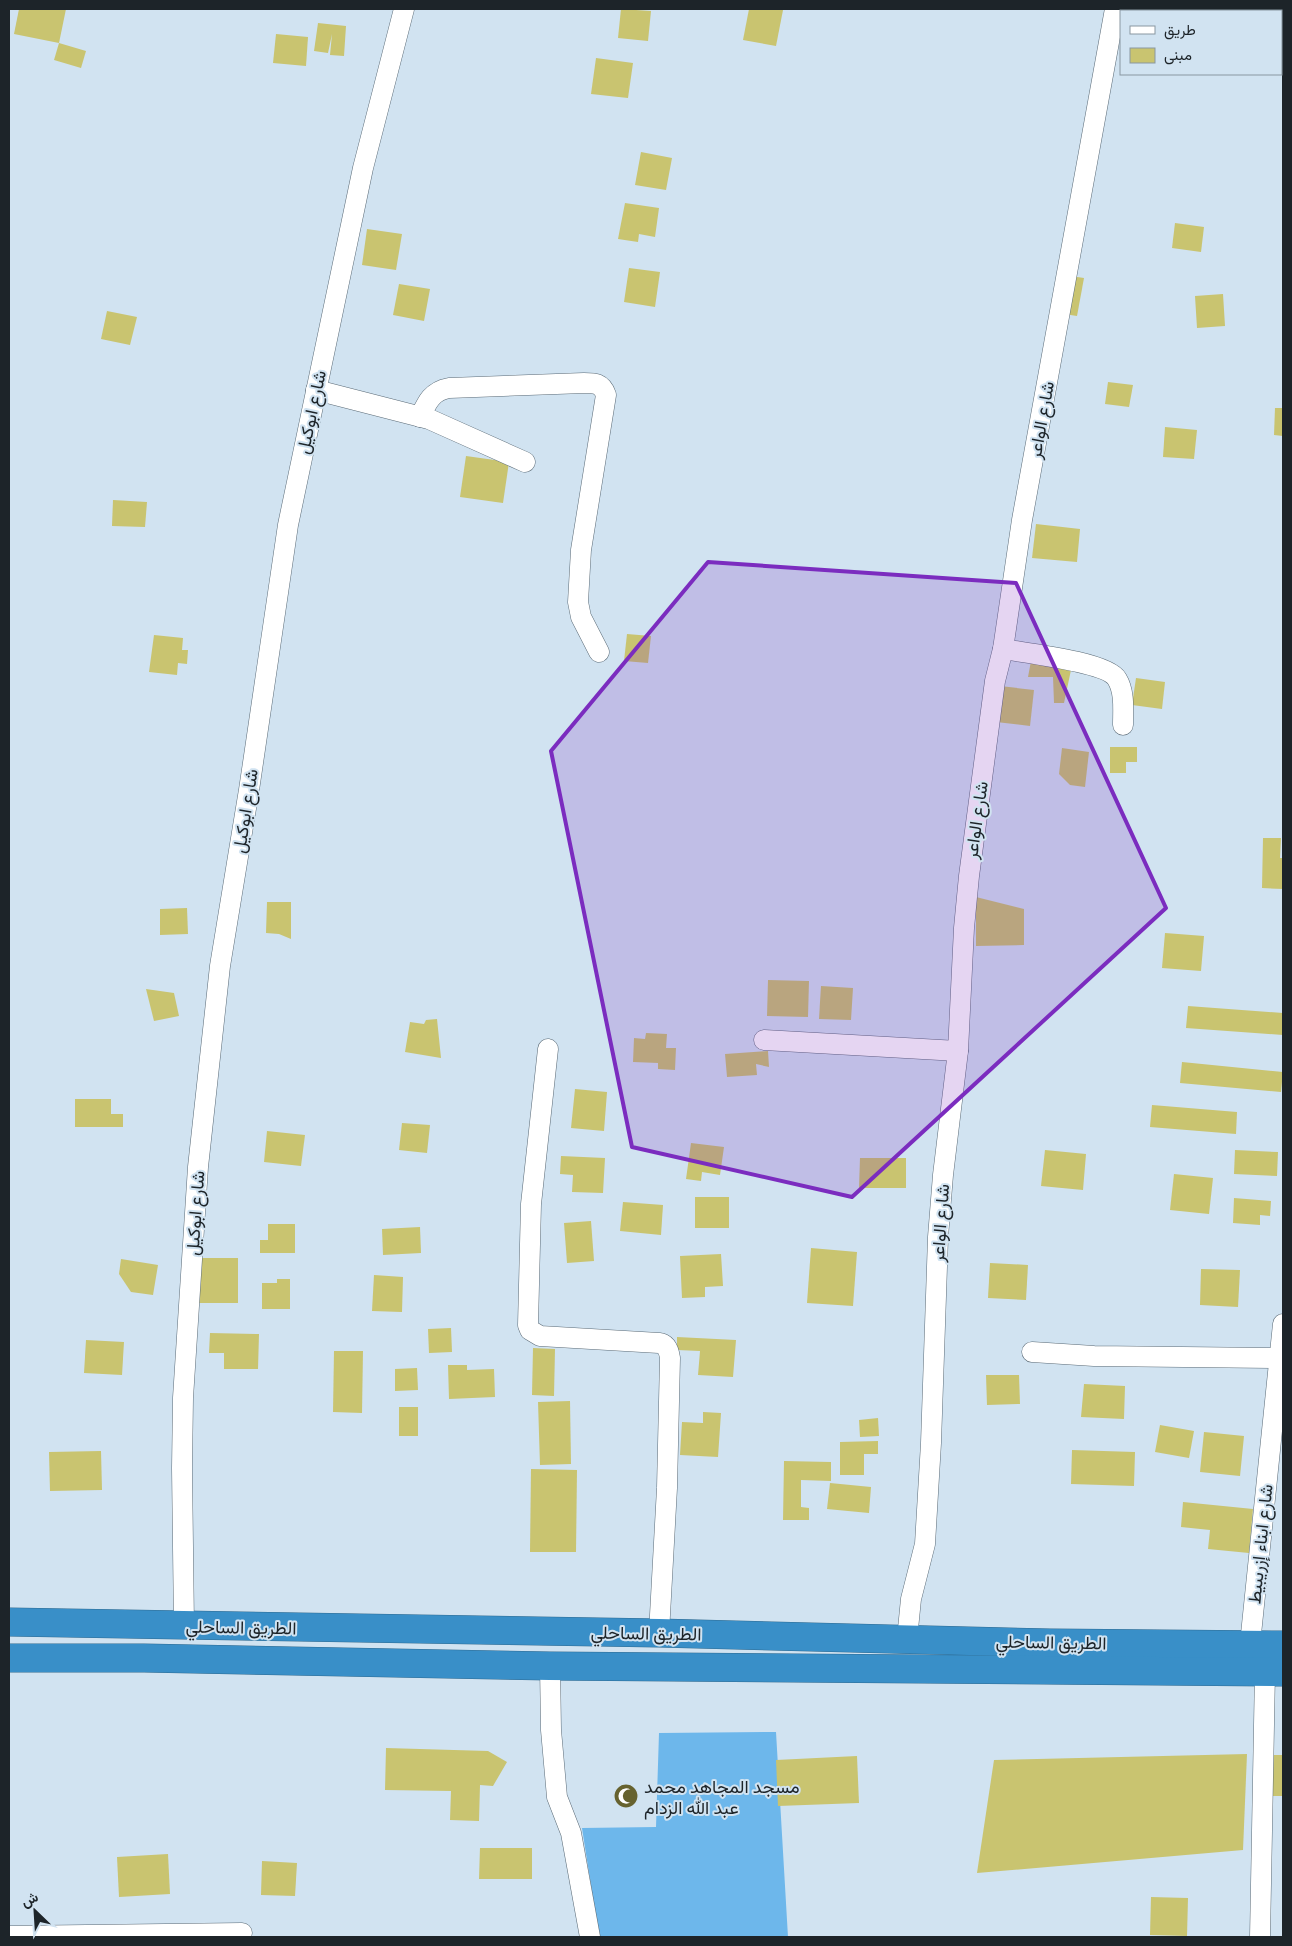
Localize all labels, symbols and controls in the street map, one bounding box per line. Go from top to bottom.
legend [1120,10,1282,75]
text: طريق [1164,20,1196,40]
text: مبنى [1164,45,1192,65]
street label: شارع ابوكيل [291,368,332,456]
street label: شارع الواعر [1023,379,1060,462]
street label: شارع ابوكيل [227,767,264,855]
street label: شارع الواعر [959,780,994,861]
street label: شارع ابوكيل [181,1170,210,1256]
street label: شارع الواعر [926,1183,955,1264]
street label: شارع ابناء إزريبيط [1242,1483,1279,1605]
street label: الطريق الساحلي [185,1615,297,1643]
street label: الطريق الساحلي [590,1621,702,1649]
street label: الطريق الساحلي [995,1630,1107,1658]
place label: مسجد المجاهد محمد عبد الله الزدام [644,1775,799,1820]
mosque icon: مسجد المجاهد محمد عبد الله الزدام [613,1783,639,1809]
north arrow [10,1886,60,1936]
text: ش [18,1887,41,1911]

